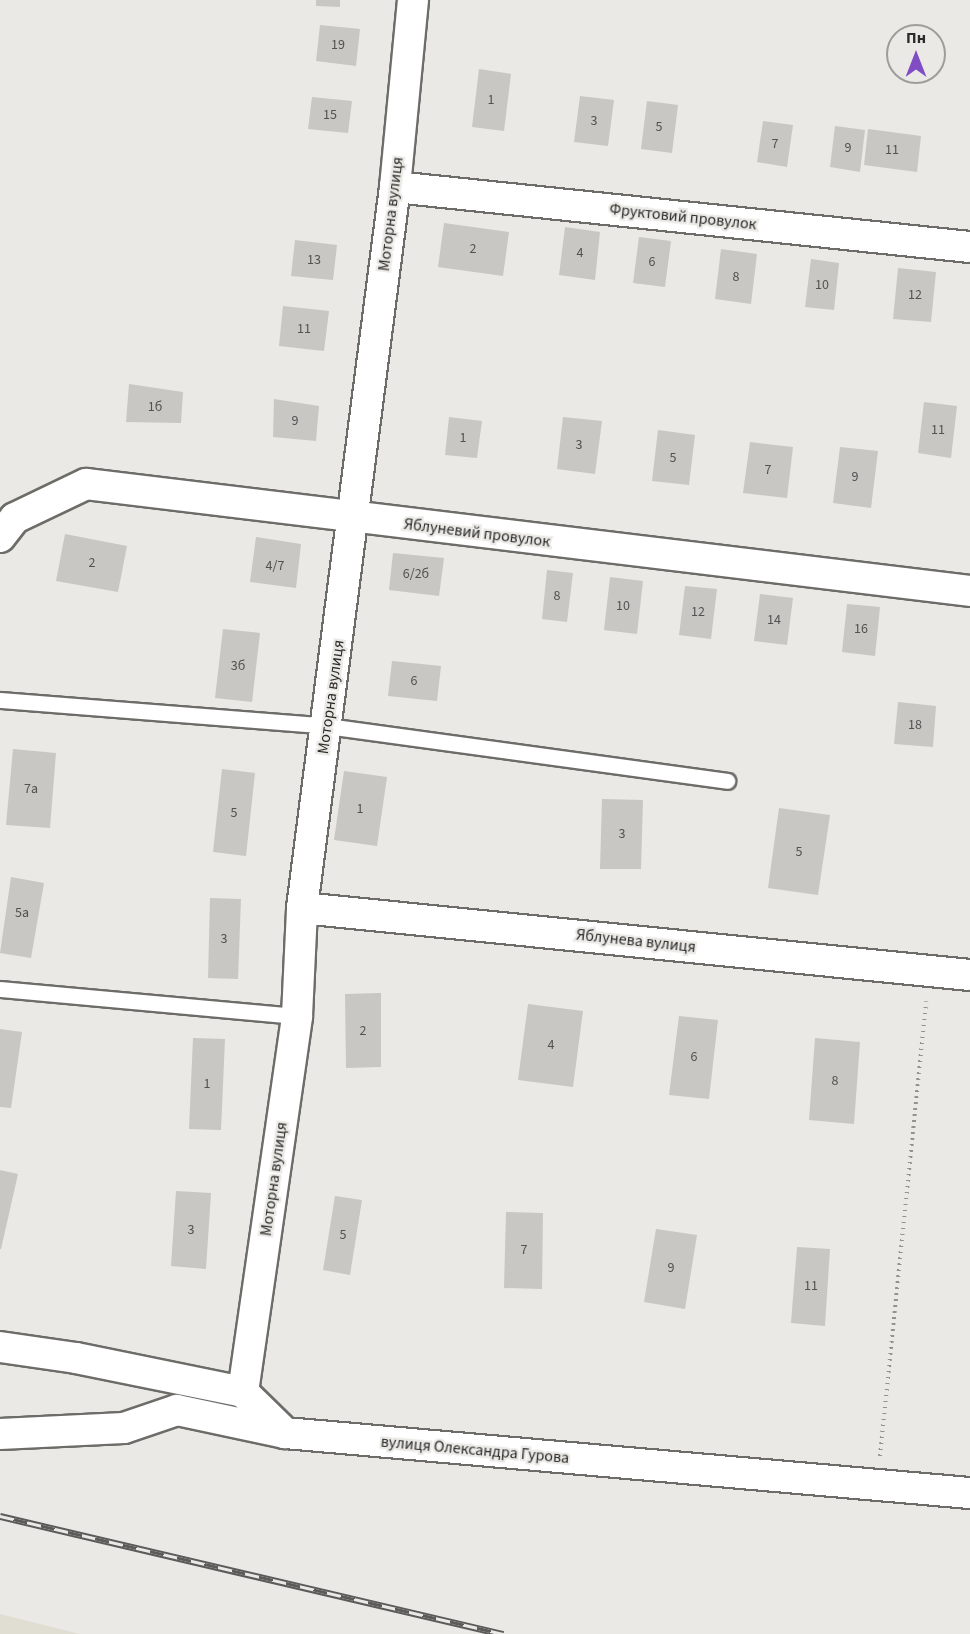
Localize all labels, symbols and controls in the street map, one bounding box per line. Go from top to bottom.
north arrow [886,24,946,84]
text: Пн [906,27,926,49]
house number: 19 [331,37,345,53]
house number: 1 [488,92,494,108]
house number: 15 [323,107,337,123]
house number: 3 [591,113,597,129]
house number: 5 [656,119,662,135]
house number: 7 [772,136,778,152]
house number: 9 [845,140,851,156]
house number: 11 [885,142,899,158]
street label: Моторна вулиця [374,156,408,272]
street label: Фруктовий провулок [609,200,757,234]
house number: 2 [470,241,476,257]
house number: 4 [577,245,583,261]
house number: 13 [307,252,321,268]
house number: 6 [649,254,655,270]
house number: 8 [733,269,739,285]
house number: 10 [815,277,829,293]
house number: 12 [908,287,922,303]
house number: 11 [297,321,311,337]
house number: 1б [148,399,162,415]
house number: 9 [292,413,298,429]
house number: 11 [931,422,945,438]
house number: 1 [460,430,466,446]
house number: 3 [576,437,582,453]
house number: 5 [670,450,676,466]
house number: 7 [765,462,771,478]
house number: 9 [852,469,858,485]
street label: Яблуневий провулок [403,515,551,551]
house number: 2 [89,555,95,571]
house number: 4/7 [266,558,284,574]
house number: 6/2б [403,566,429,582]
house number: 8 [554,588,560,604]
house number: 10 [616,598,630,614]
house number: 12 [691,604,705,620]
house number: 14 [767,612,781,628]
house number: 16 [854,621,868,637]
street label: Моторна вулиця [313,639,349,755]
house number: 3б [231,658,245,674]
house number: 6 [411,673,417,689]
house number: 18 [908,717,922,733]
house number: 7а [24,781,38,797]
house number: 1 [357,801,363,817]
house number: 5 [231,805,237,821]
house number: 3 [619,826,625,842]
house number: 5 [796,844,802,860]
house number: 5а [15,905,29,921]
street label: Яблунева вулиця [575,925,697,957]
house number: 3 [221,931,227,947]
house number: 2 [360,1023,366,1039]
house number: 4 [548,1037,554,1053]
house number: 6 [691,1049,697,1065]
house number: 8 [832,1073,838,1089]
house number: 1 [204,1076,210,1092]
street label: Моторна вулиця [256,1121,292,1237]
house number: 3 [188,1222,194,1238]
house number: 5 [340,1227,346,1243]
house number: 7 [521,1242,527,1258]
house number: 9 [668,1260,674,1276]
house number: 11 [804,1278,818,1294]
street label: вулиця Олександра Гурова [380,1432,570,1468]

